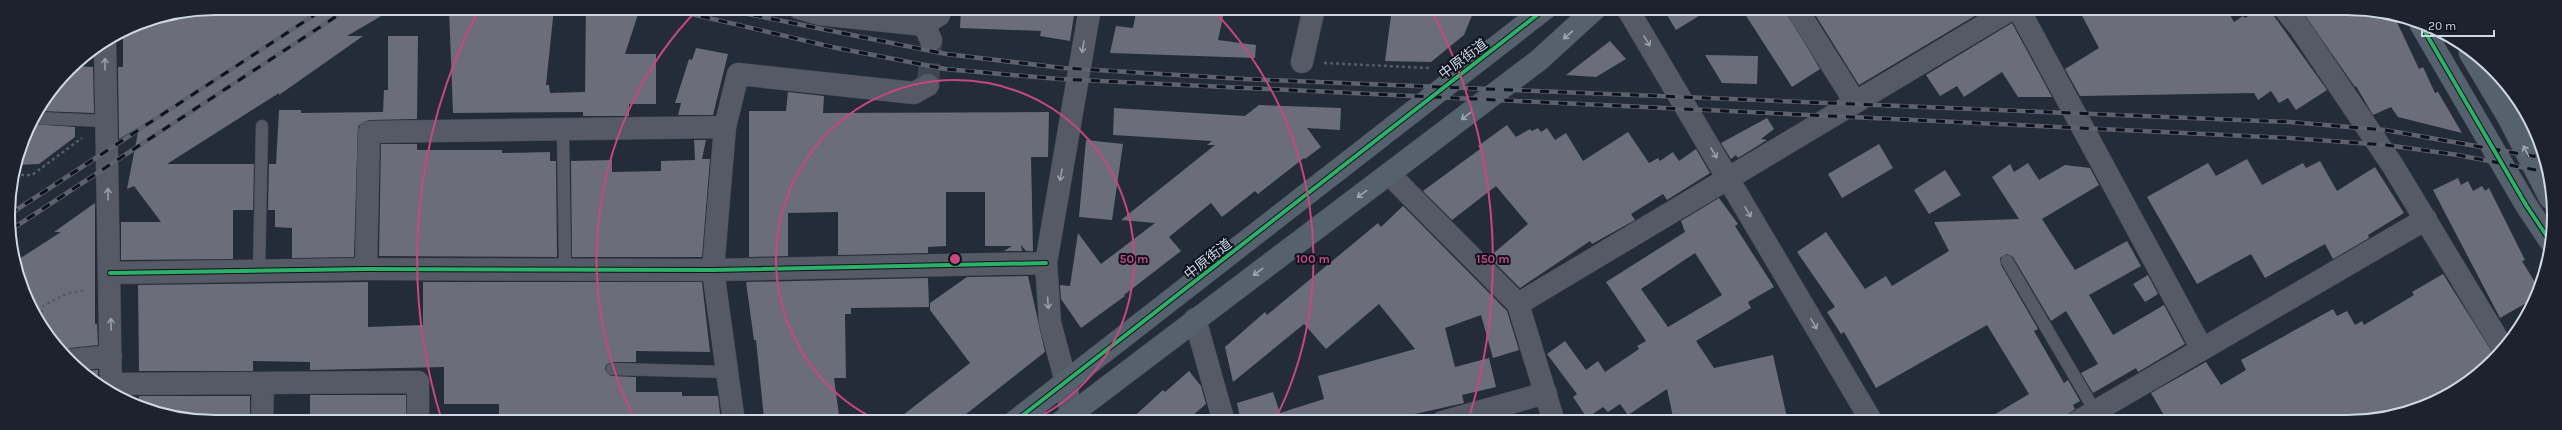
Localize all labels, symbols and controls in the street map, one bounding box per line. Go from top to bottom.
scale bar [2422,12,2494,38]
text: 20 m [2428,19,2456,33]
one-way arrow [1562,31,1573,40]
street label: 中原街道 [1436,35,1490,83]
one-way arrow [1644,35,1652,47]
one-way arrow [1079,40,1087,53]
one-way arrow [101,58,109,71]
one-way arrow [1460,112,1471,120]
one-way arrow [2521,145,2529,157]
one-way arrow [1710,147,1718,159]
one-way arrow [1057,168,1065,181]
one-way arrow [104,188,112,201]
one-way arrow [1356,190,1367,198]
one-way arrow [1745,206,1753,218]
street label: 中原街道 [1181,235,1235,283]
centre of rings [948,252,962,266]
text: 50 m [1120,252,1149,266]
text: 100 m [1296,252,1330,266]
text: 150 m [1476,252,1510,266]
one-way arrow [1252,268,1263,276]
one-way arrow [1045,296,1052,309]
one-way arrow [107,318,115,331]
one-way arrow [1811,318,1819,330]

